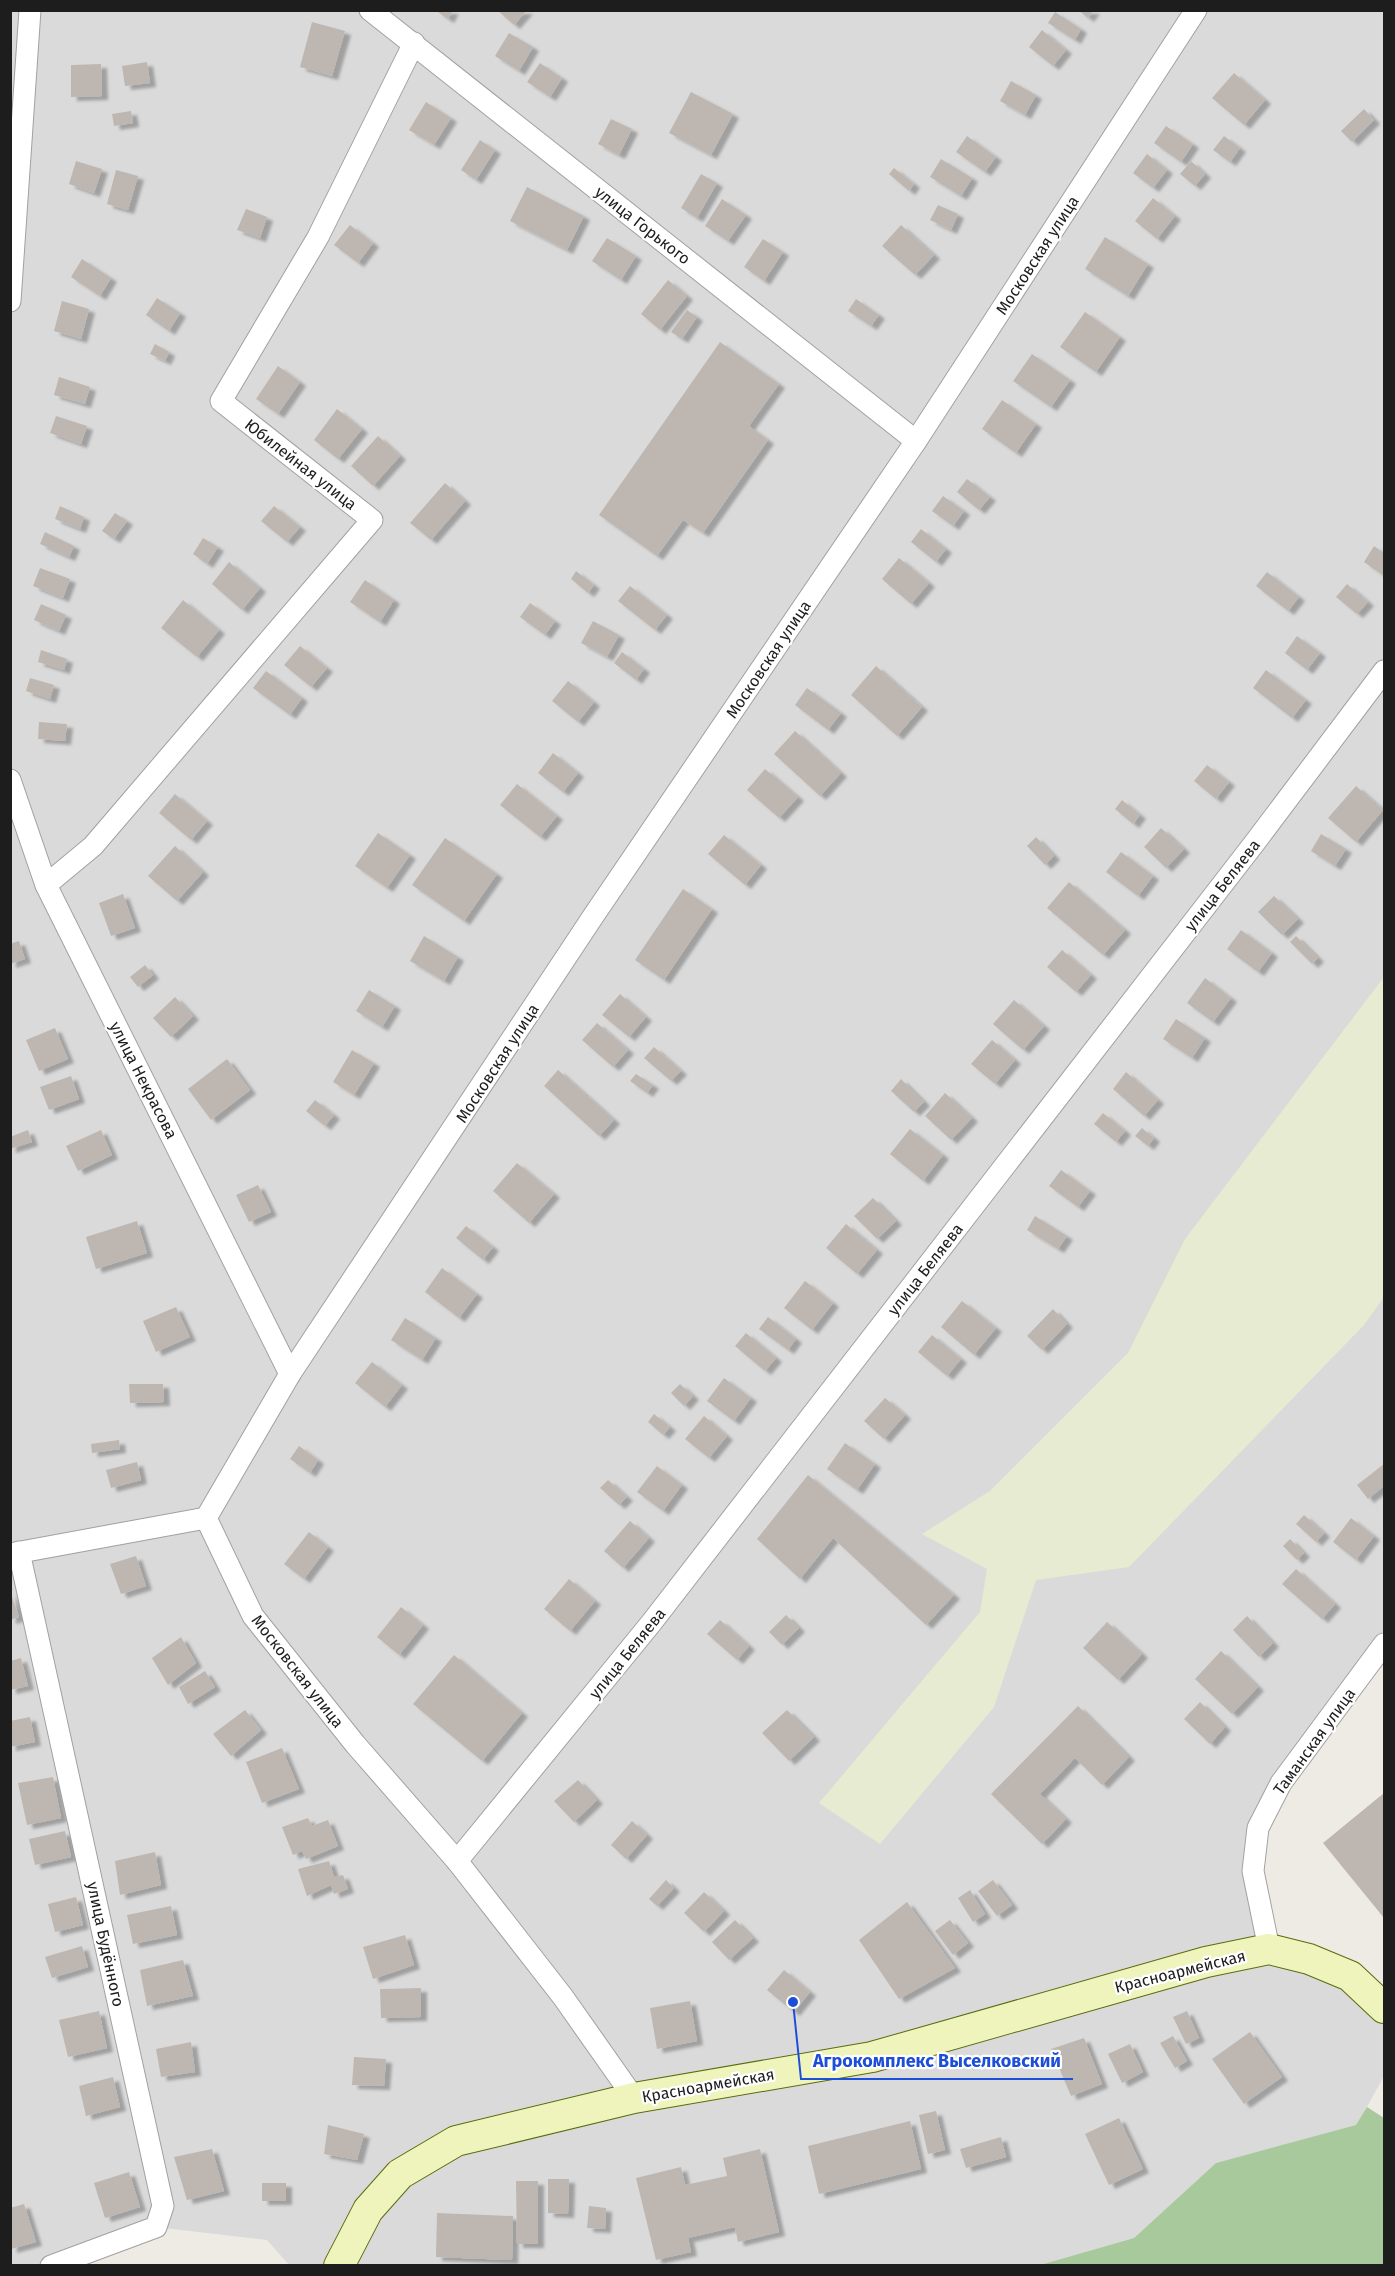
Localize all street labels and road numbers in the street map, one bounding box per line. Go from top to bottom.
street label: улица Горького [591,182,694,269]
street label: Московская улица [992,192,1083,318]
street label: Юбилейная улица [241,415,360,514]
street label: Московская улица [722,597,815,722]
street label: улица Беляева [1181,836,1264,935]
street label: Московская улица [452,1000,543,1126]
street label: улица Некрасова [106,1018,181,1142]
street label: улица Беляева [884,1220,967,1319]
street label: улица Беляева [585,1604,670,1702]
street label: Московская улица [248,1611,348,1732]
street label: Таманская улица [1269,1684,1359,1798]
street label: улица Будённого [83,1880,128,2008]
street label: Красноармейская [1113,1946,1248,1997]
street label: Красноармейская [640,2064,776,2107]

